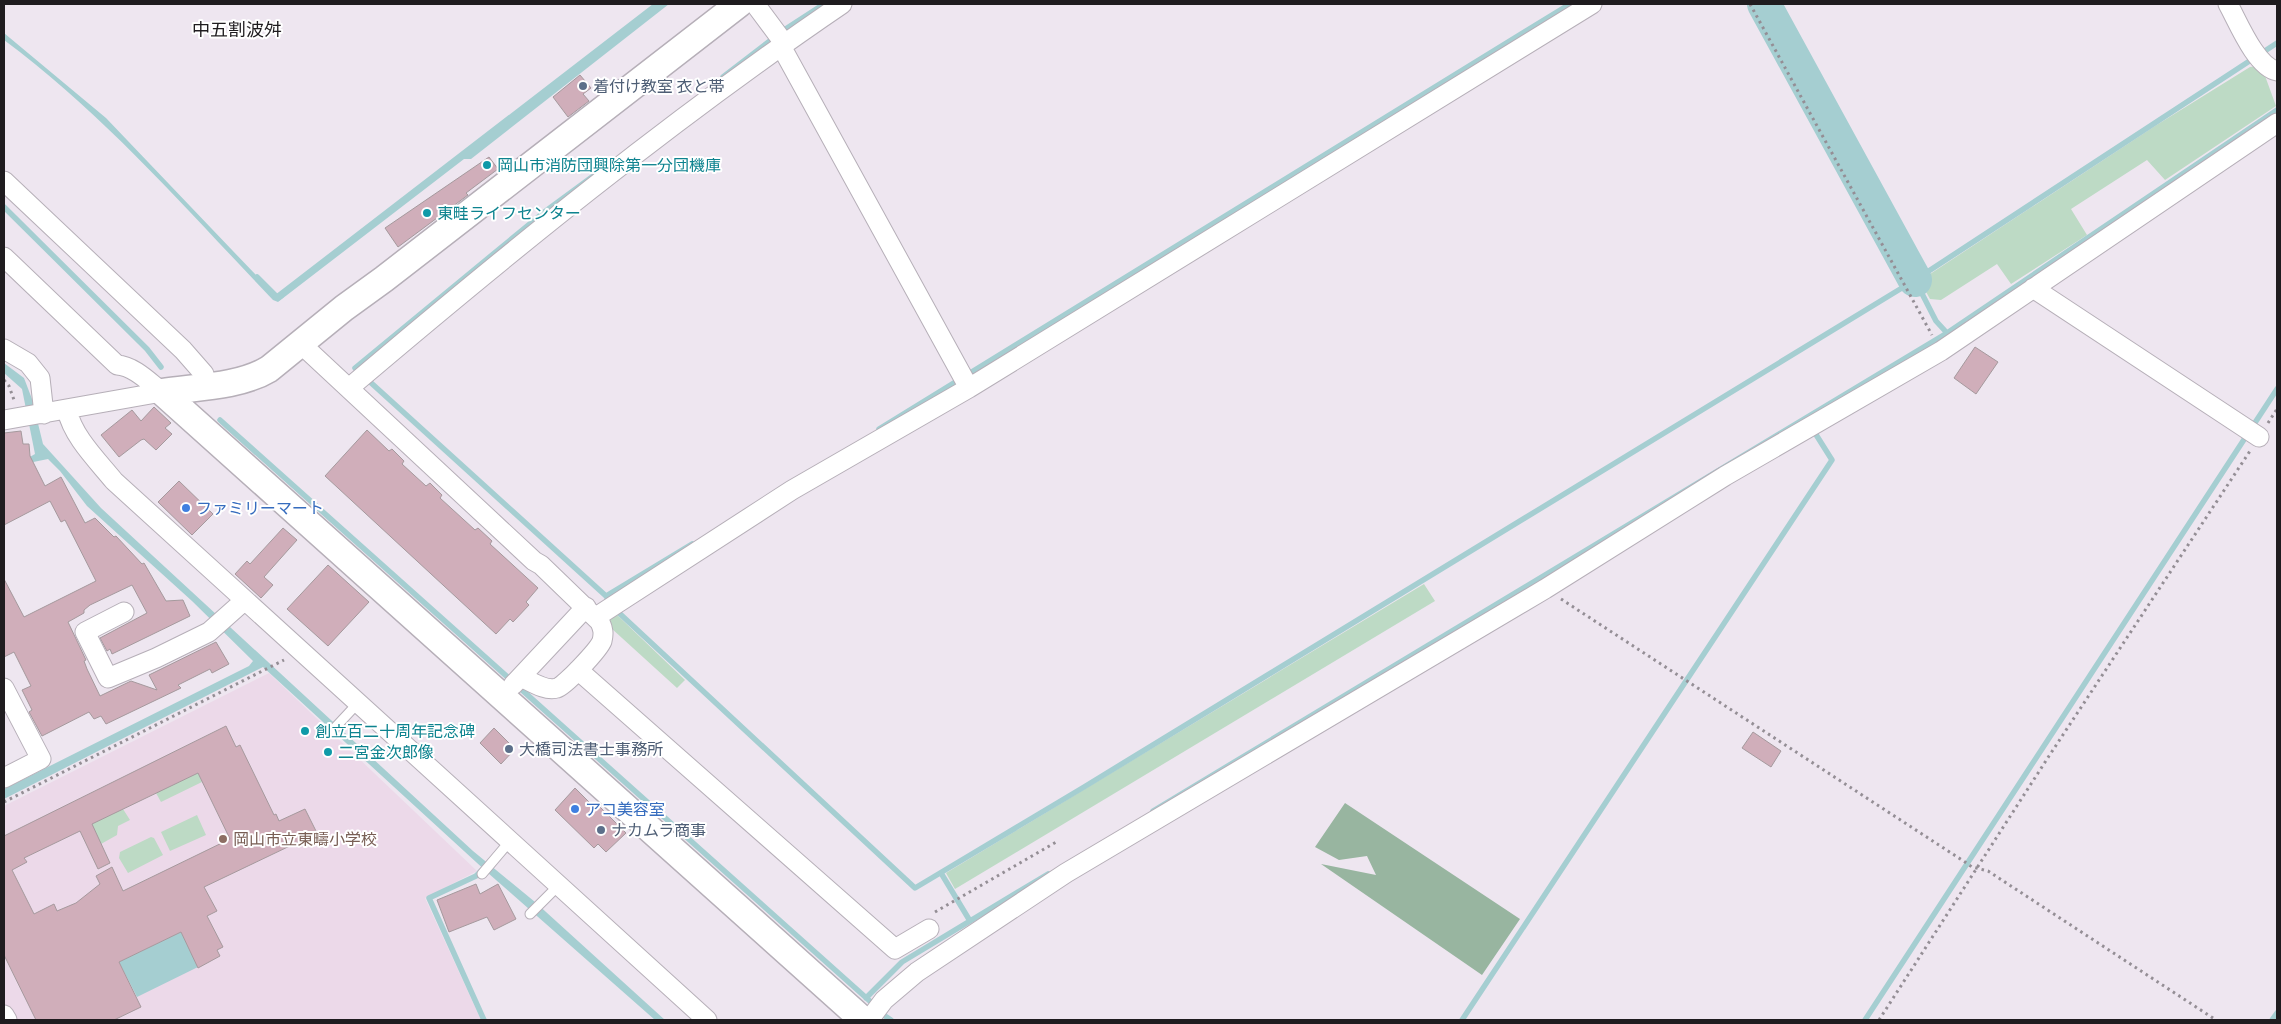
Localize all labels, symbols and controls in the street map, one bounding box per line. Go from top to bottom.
district label: 中五割波舛 [192,18,282,41]
place label: 着付け教室 衣と帯 [593,76,725,96]
marker: 着付け教室 衣と帯 [577,80,589,92]
place label: 岡山市消防団興除第一分団機庫 [497,155,721,175]
marker: 岡山市消防団興除第一分団機庫 [481,159,493,171]
place label: 東畦ライフセンター [437,203,581,223]
marker: 東畦ライフセンター [421,207,433,219]
place label: ファミリーマート [196,498,324,518]
marker: ファミリーマート [180,502,192,514]
place label: 創立百二十周年記念碑 [315,721,475,741]
marker: 創立百二十周年記念碑 [299,725,311,737]
place label: 大橋司法書士事務所 [519,739,663,759]
place label: 二宮金次郎像 [338,742,434,762]
marker: 大橋司法書士事務所 [503,743,515,755]
marker: 二宮金次郎像 [322,746,334,758]
place label: アコ美容室 [585,799,665,819]
marker: アコ美容室 [569,803,581,815]
place label: ナカムラ商事 [611,820,706,840]
marker: ナカムラ商事 [595,824,607,836]
place label: 岡山市立東疇小学校 [233,829,377,849]
marker: 岡山市立東疇小学校 [217,833,229,845]

